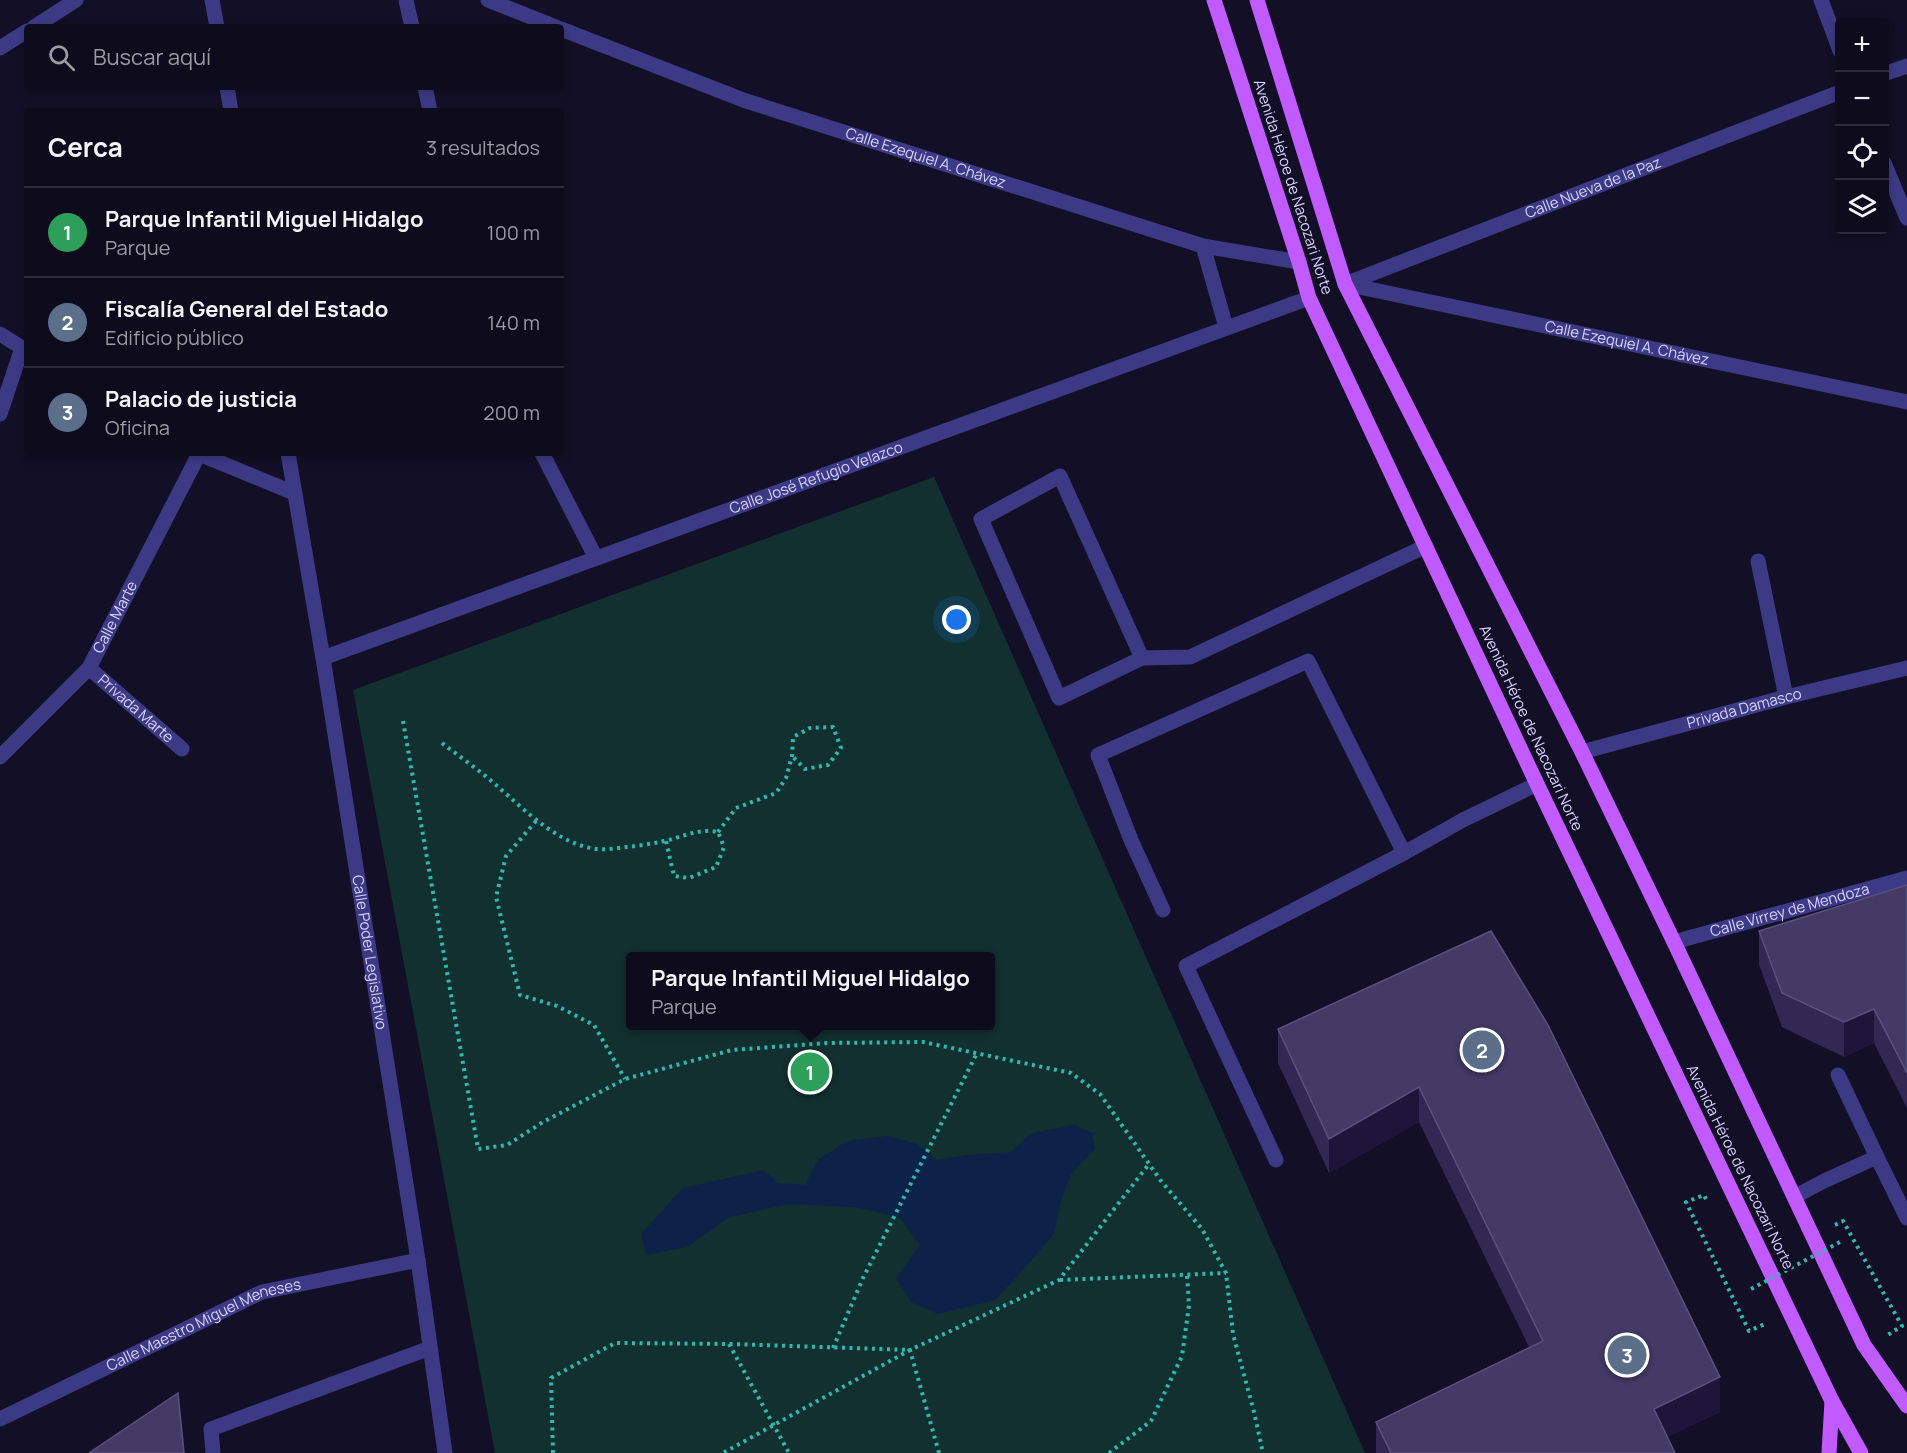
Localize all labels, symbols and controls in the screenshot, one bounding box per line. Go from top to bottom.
map controls [1835,18,1889,234]
button: + [1835,18,1889,72]
search box [24,24,564,90]
icon: search [45,41,78,74]
text: Buscar aquí [93,42,211,72]
button: − [1835,72,1889,126]
street label: Avenida Héroe de Nacozari Norte [1249,77,1338,297]
street label: Calle Ezequiel A. Chávez [843,122,1009,193]
button: locate [1835,126,1889,180]
text: Cerca [48,129,123,165]
text: 3 resultados [426,134,540,161]
street label: Calle Nueva de la Paz [1522,151,1664,223]
button: layers [1835,180,1889,234]
text: Parque Infantil Miguel Hidalgo [105,204,424,234]
text: 1 [63,219,72,246]
text: 100 m [487,219,540,246]
text: Parque [105,234,170,261]
text: Fiscalía General del Estado [105,294,388,324]
text: 2 [62,309,73,336]
text: 140 m [487,309,540,336]
street label: Calle Ezequiel A. Chávez [1543,315,1711,370]
text: Edificio público [105,324,244,351]
text: Palacio de justicia [105,384,297,414]
text: 3 [62,399,73,426]
text: 200 m [483,399,540,426]
text: Oficina [105,414,170,441]
street label: Calle José Refugio Velazco [726,436,906,519]
street label: Calle Marte [87,577,142,657]
your location [942,605,971,634]
street label: Avenida Héroe de Nacozari Norte [1474,621,1589,834]
street label: Privada Marte [94,669,179,747]
street label: Privada Damasco [1684,683,1804,733]
street label: Calle Poder Legislativo [347,874,393,1031]
street label: Calle Virrey de Mendoza [1708,878,1872,942]
popup [626,952,995,1030]
text: Parque Infantil Miguel Hidalgo [651,963,970,993]
text: Parque [651,993,717,1020]
pin: 2 [1462,1028,1502,1072]
pin: 1 [790,1050,830,1094]
street label: Avenida Héroe de Nacozari Norte [1682,1061,1799,1273]
street label: Calle Maestro Miguel Meneses [103,1273,303,1376]
pin: 3 [1608,1332,1646,1378]

